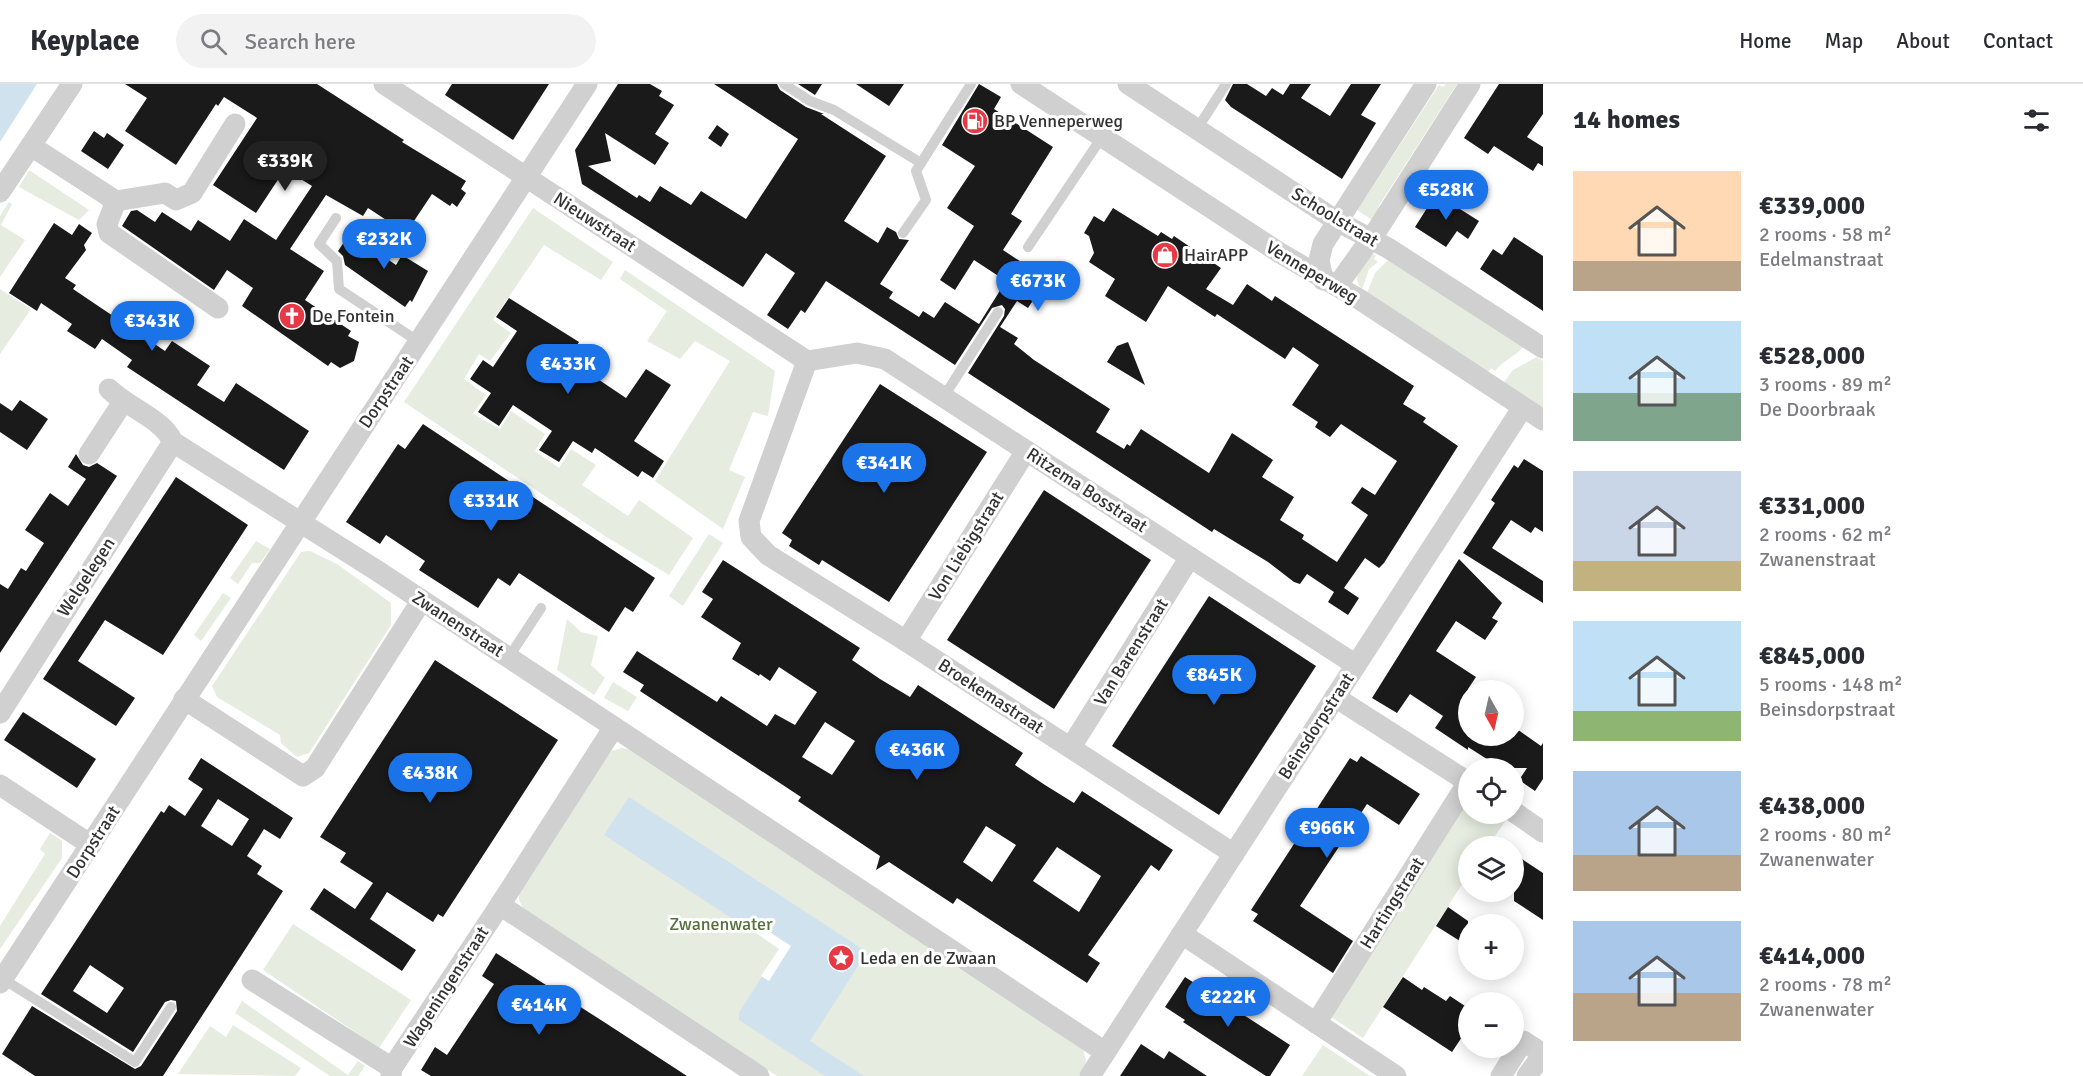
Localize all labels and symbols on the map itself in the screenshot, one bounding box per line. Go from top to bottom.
fuel station icon: BP Venneperweg [960,106,990,136]
place label: BP Venneperweg [994,110,1123,132]
pin: €339K [243,141,327,192]
pin: €528K [1404,170,1488,221]
street label: Schoolstraat [1288,183,1382,251]
street label: Nieuwstraat [550,187,640,257]
pin: €232K [342,219,426,270]
street label: Venneperweg [1262,236,1362,308]
shop icon: HairAPP [1150,240,1180,270]
place label: HairAPP [1184,244,1248,266]
pin: €673K [996,261,1080,312]
pin: €343K [110,301,194,352]
church icon: De Fontein [277,301,307,331]
place label: De Fontein [312,305,395,327]
pin: €433K [526,344,610,395]
street label: Dorpstraat [354,352,418,432]
pin: €341K [842,443,926,494]
street label: Ritzema Bosstraat [1022,443,1152,537]
pin: €331K [449,481,533,532]
street label: Von Liebigstraat [924,487,1008,605]
street label: Welgelegen [52,533,120,621]
street label: Zwanenstraat [408,586,508,662]
street label: Van Barenstraat [1089,594,1173,710]
street label: Broekemastraat [934,654,1048,738]
pin: €845K [1172,655,1256,706]
street label: Beinsdorpstraat [1273,669,1359,783]
north arrow [1458,680,1524,746]
pin: €436K [875,730,959,781]
pin: €438K [388,753,472,804]
street label: Dorpstraat [61,802,125,882]
pin: €966K [1285,808,1369,859]
street label: Hartingstraat [1355,853,1429,953]
park label: Zwanenwater [669,913,773,935]
street label: Wageningenstraat [399,922,493,1052]
place icon: Leda en de Zwaan [826,943,856,973]
place label: Leda en de Zwaan [860,947,996,969]
pin: €222K [1186,977,1270,1028]
pin: €414K [497,985,581,1036]

